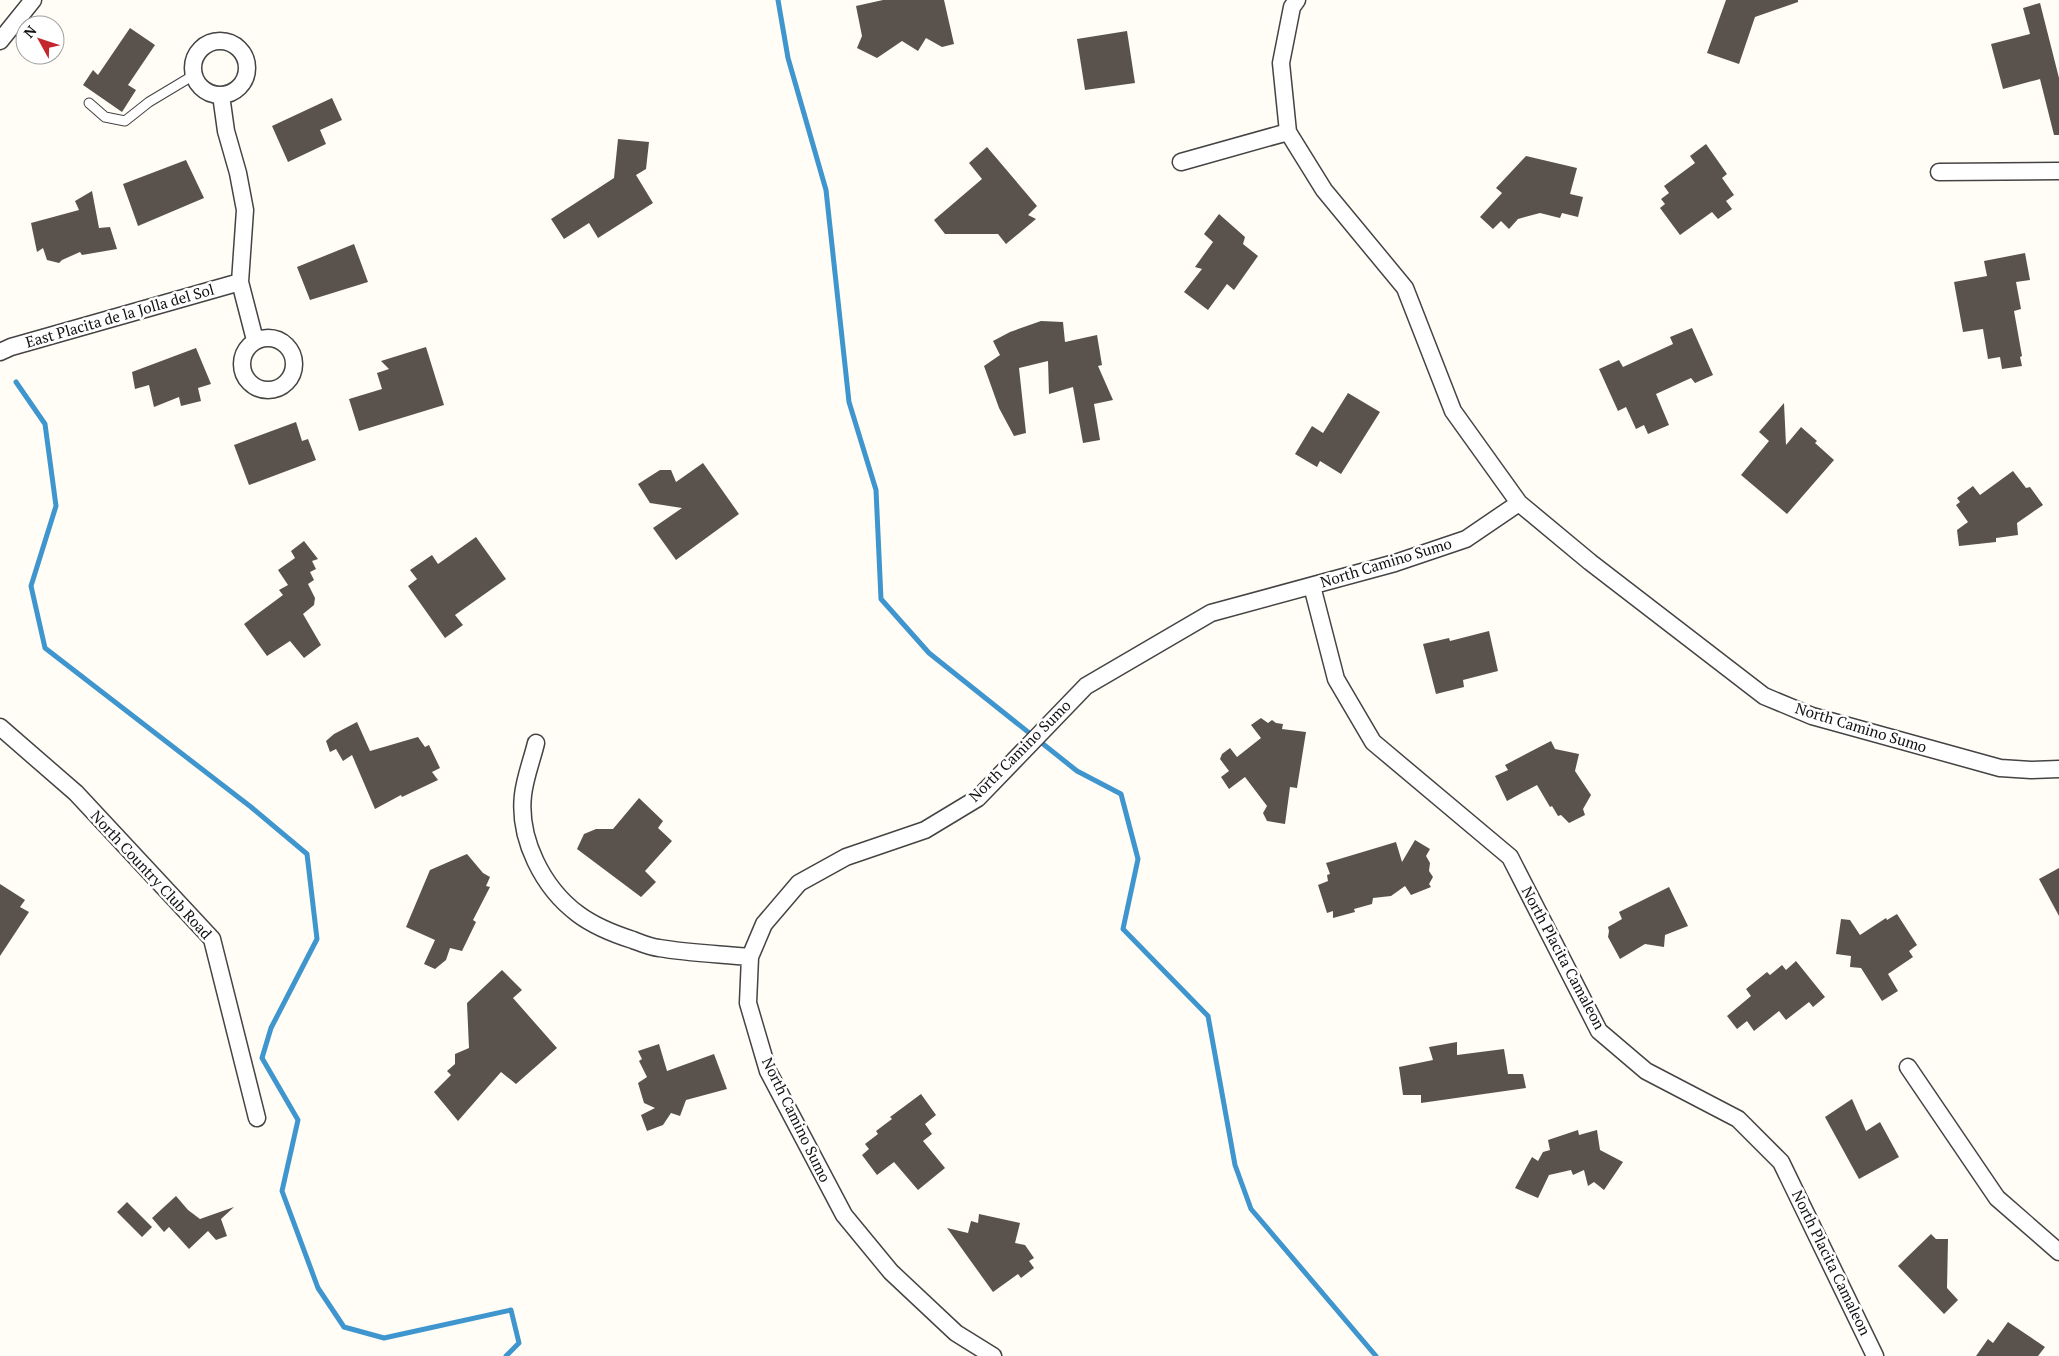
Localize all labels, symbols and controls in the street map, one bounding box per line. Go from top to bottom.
north arrow [15,15,65,65]
text: N [19,21,41,41]
street label: East Placita de la Jolla del Sol [23,279,216,352]
street label: North Camino Sumo [1318,533,1454,592]
street label: North Camino Sumo [964,695,1075,806]
street label: North Camino Sumo [1793,698,1929,757]
street label: North Country Club Road [87,806,217,943]
street label: North Placita Camaleon [1518,882,1610,1033]
street label: North Camino Sumo [758,1054,836,1185]
street label: North Placita Camaleon [1788,1187,1876,1339]

